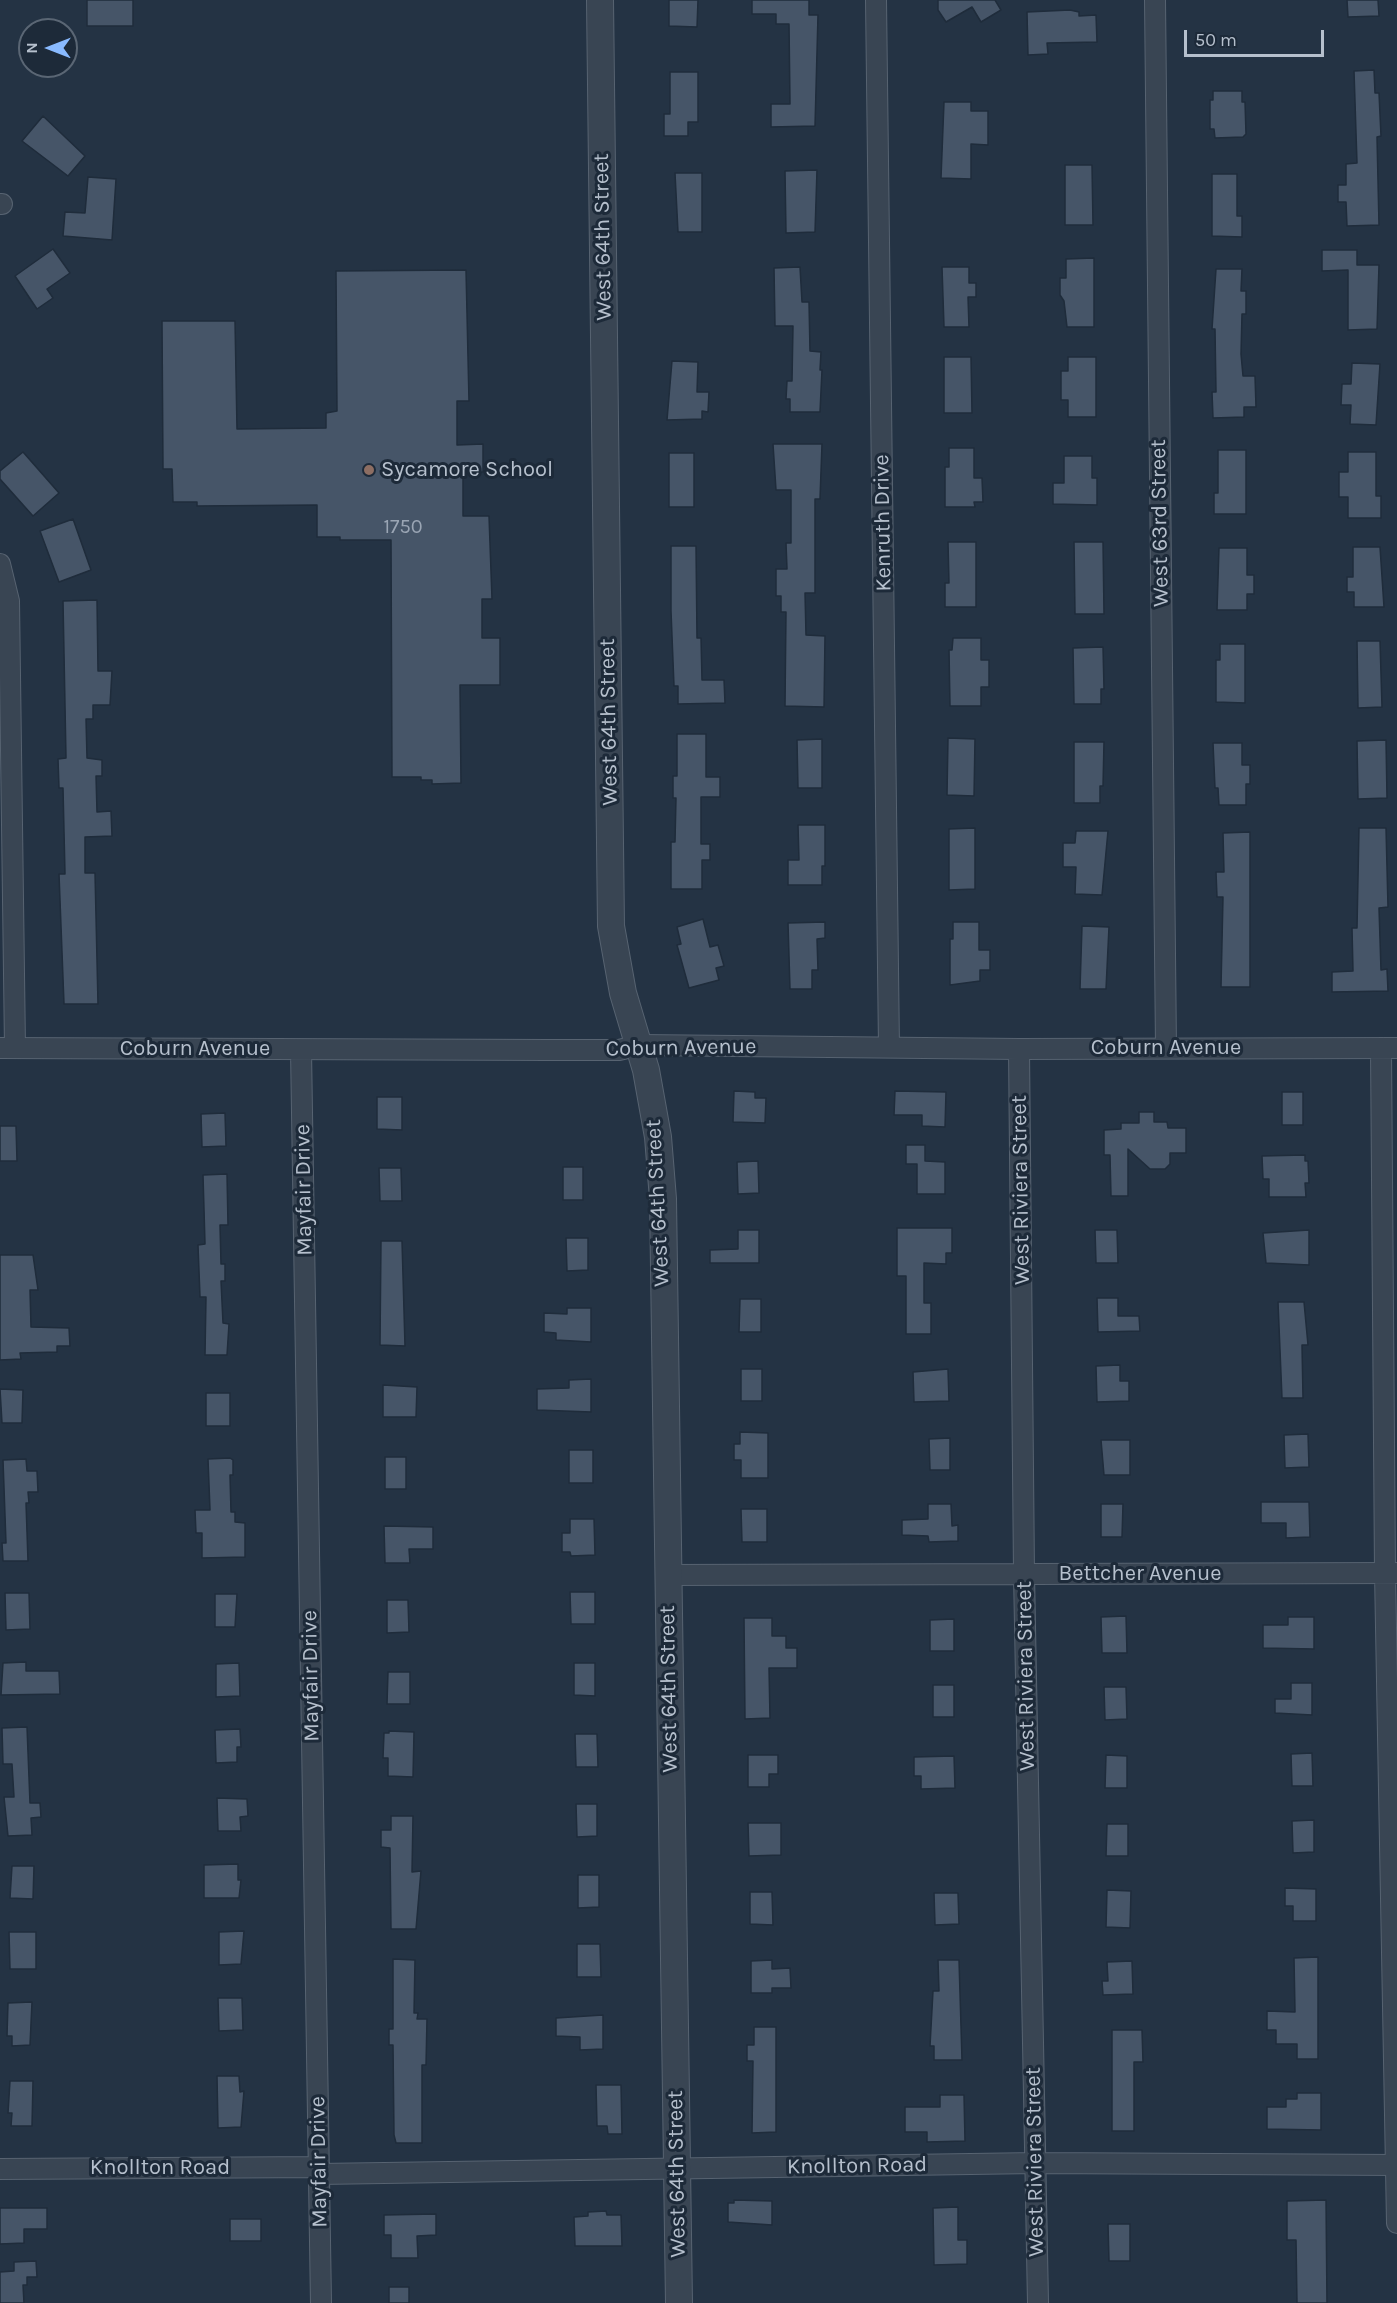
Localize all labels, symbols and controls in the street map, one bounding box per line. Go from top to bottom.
north arrow [18,18,78,78]
scale bar [1187,18,1326,56]
text: 50 m [1195,29,1237,51]
text: N [22,42,41,54]
street label: West 64th Street [588,153,618,321]
street label: West 63rd Street [1145,439,1175,607]
street label: Kenruth Drive [869,454,897,592]
place label: Sycamore School [381,457,553,483]
marker: Sycamore School [362,463,376,477]
house number: 1750 [383,515,423,539]
street label: West 64th Street [594,638,624,806]
street label: Coburn Avenue [605,1033,757,1063]
street label: Coburn Avenue [1091,1035,1241,1061]
street label: Coburn Avenue [120,1036,270,1062]
street label: West Riviera Street [1006,1095,1036,1285]
street label: West 64th Street [640,1119,676,1287]
street label: Mayfair Drive [290,1124,318,1256]
street label: Bettcher Avenue [1058,1561,1222,1587]
street label: West Riviera Street [1011,1581,1041,1771]
street label: West 64th Street [654,1605,684,1773]
street label: Mayfair Drive [297,1610,325,1742]
street label: West Riviera Street [1020,2067,1050,2257]
street label: West 64th Street [662,2090,692,2258]
street label: Mayfair Drive [305,2096,333,2228]
street label: Knollton Road [787,2152,927,2180]
street label: Knollton Road [90,2155,230,2181]

